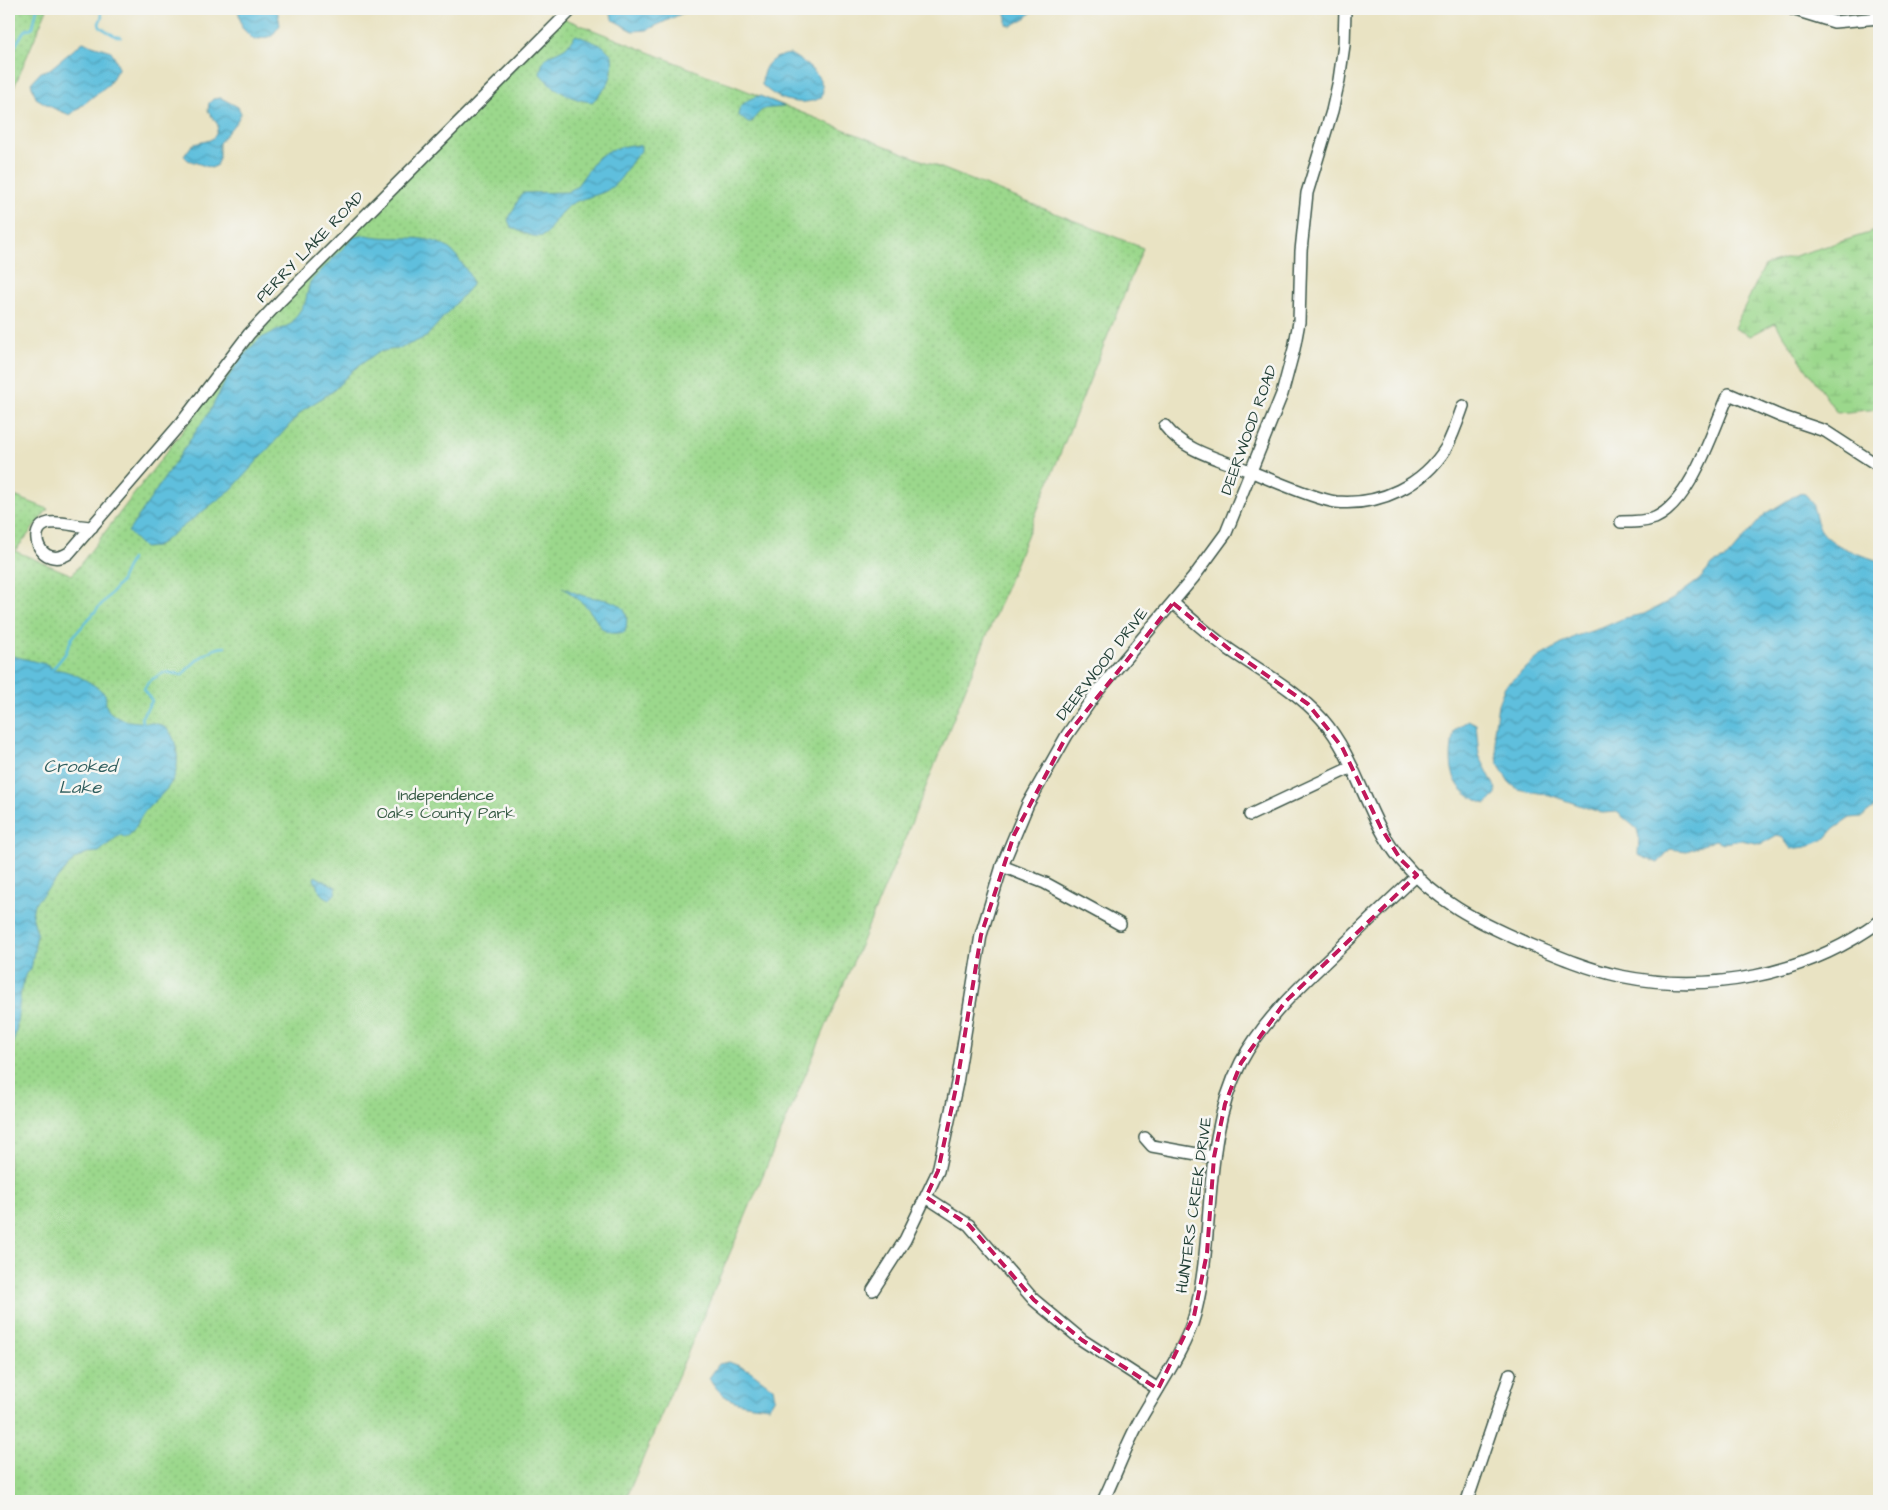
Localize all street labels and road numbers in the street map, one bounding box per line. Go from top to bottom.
street label: PERRY LAKE ROAD [251,186,369,308]
street label: DEERWOOD ROAD [1215,362,1283,498]
street label: DEERWOOD DRIVE [1051,603,1153,725]
street label: HUNTERS CREEK DRIVE [1171,1115,1217,1295]

